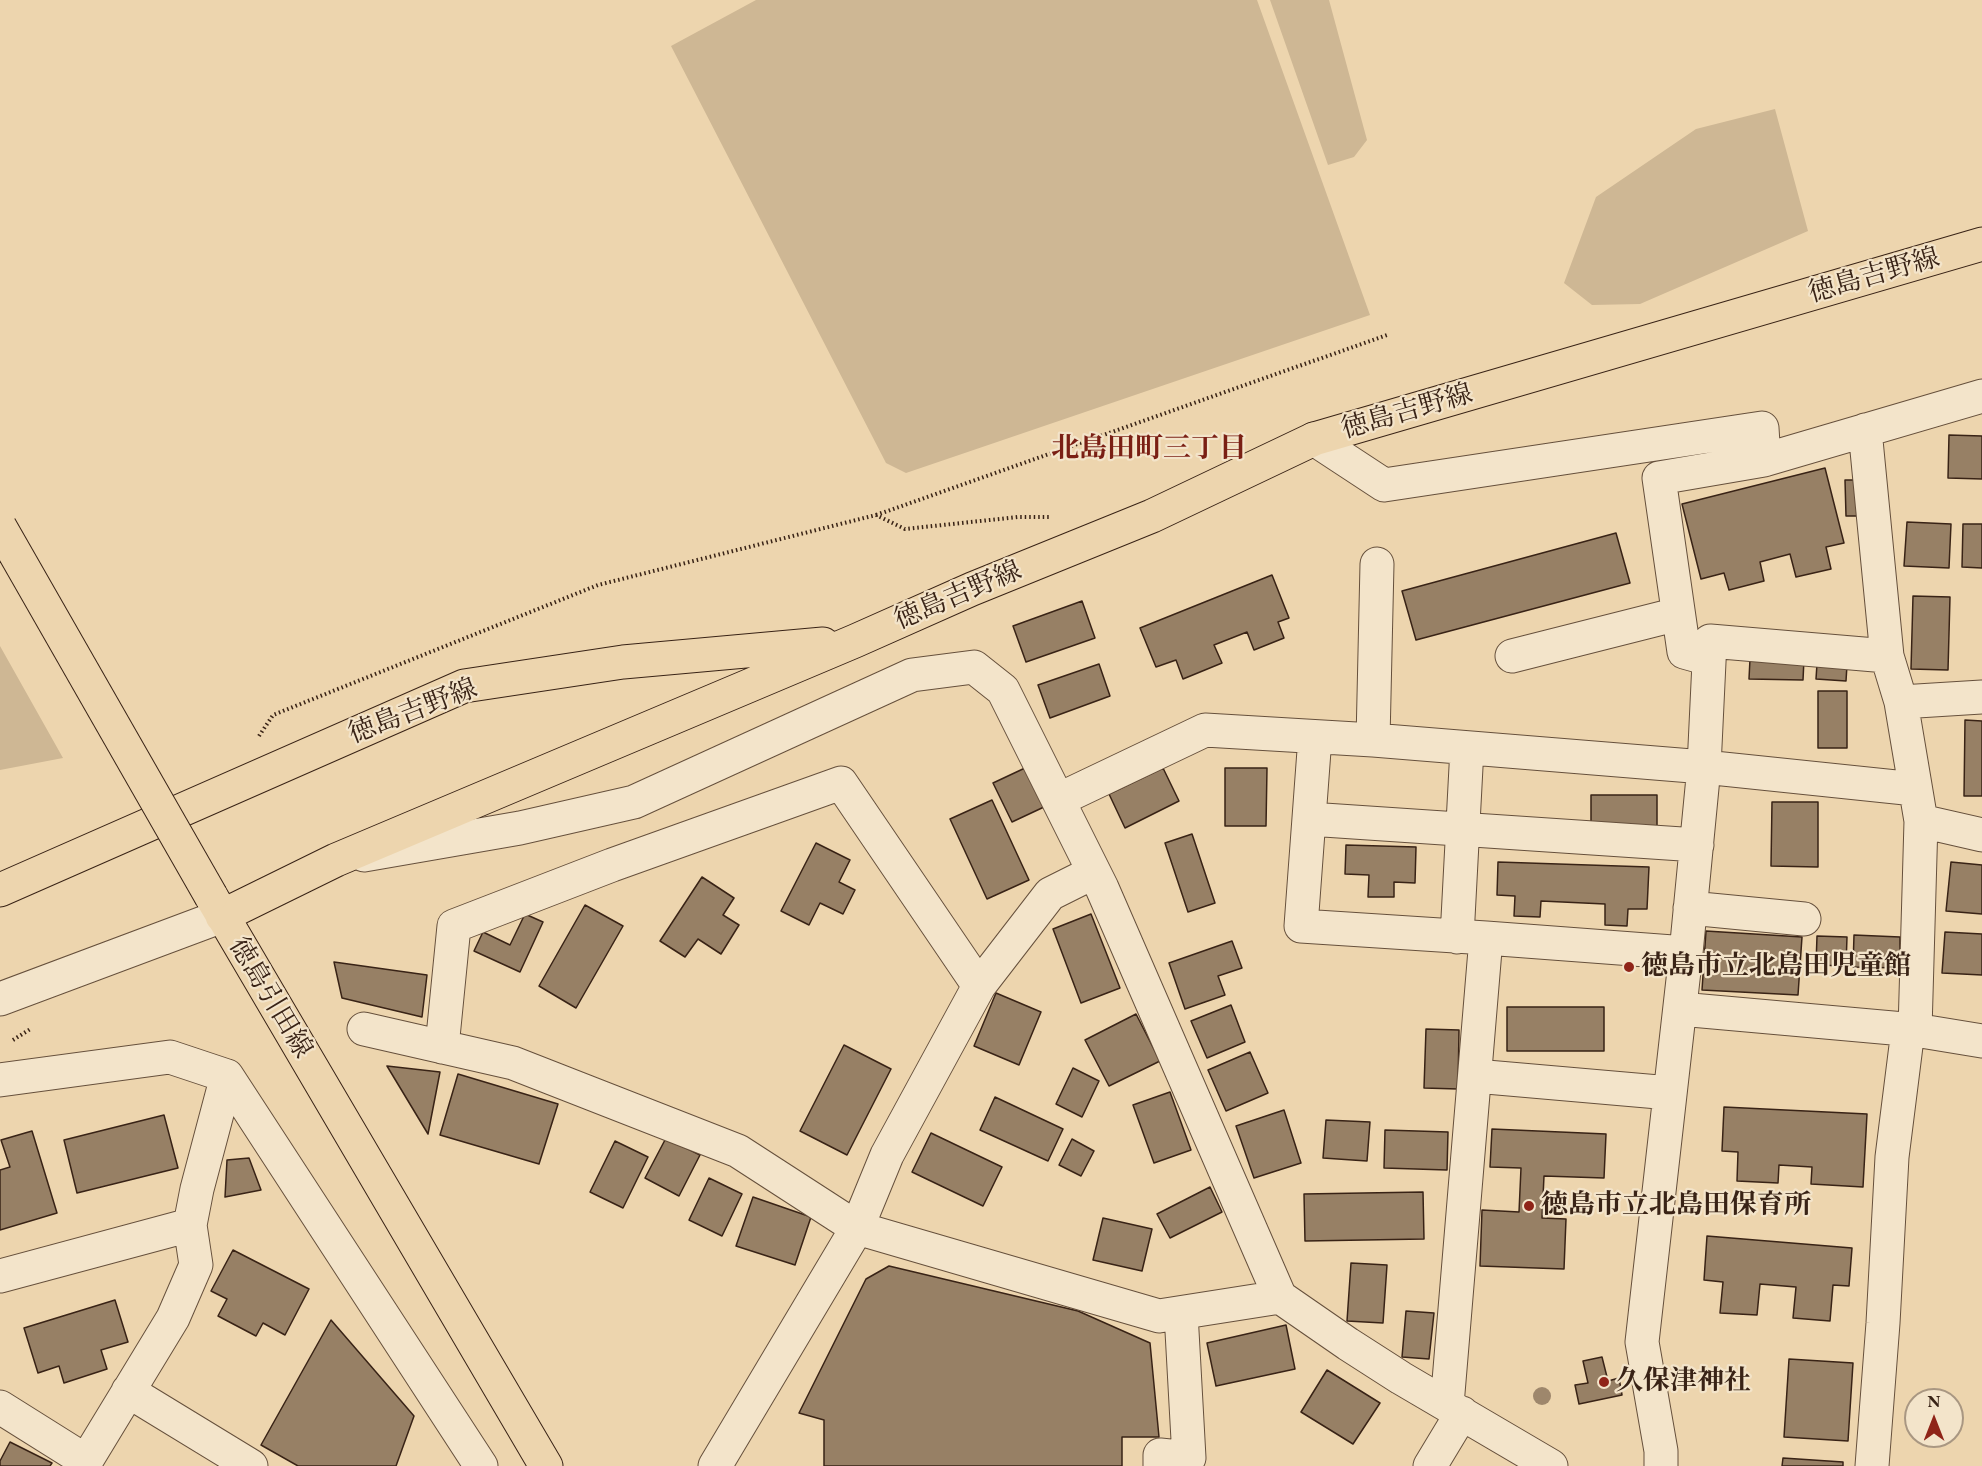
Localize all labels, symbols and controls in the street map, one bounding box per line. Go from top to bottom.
street label: 徳島吉野線 [1805,242,1943,310]
street label: 徳島吉野線 [1338,378,1476,446]
district label: 北島田町三丁目 [1051,432,1247,466]
street label: 徳島吉野線 [890,555,1026,637]
street label: 徳島吉野線 [344,673,482,751]
street label: 徳島引田線 [221,932,319,1064]
place label: 徳島市立北島田児童館 [1641,951,1911,983]
marker: 徳島市立北島田児童館 [1622,960,1636,974]
place label: 徳島市立北島田保育所 [1541,1190,1811,1222]
marker: 徳島市立北島田保育所 [1522,1199,1536,1213]
place label: 久保津神社 [1616,1366,1751,1398]
marker: 久保津神社 [1597,1375,1611,1389]
north arrow [1904,1388,1964,1448]
text: N [1928,1391,1940,1412]

